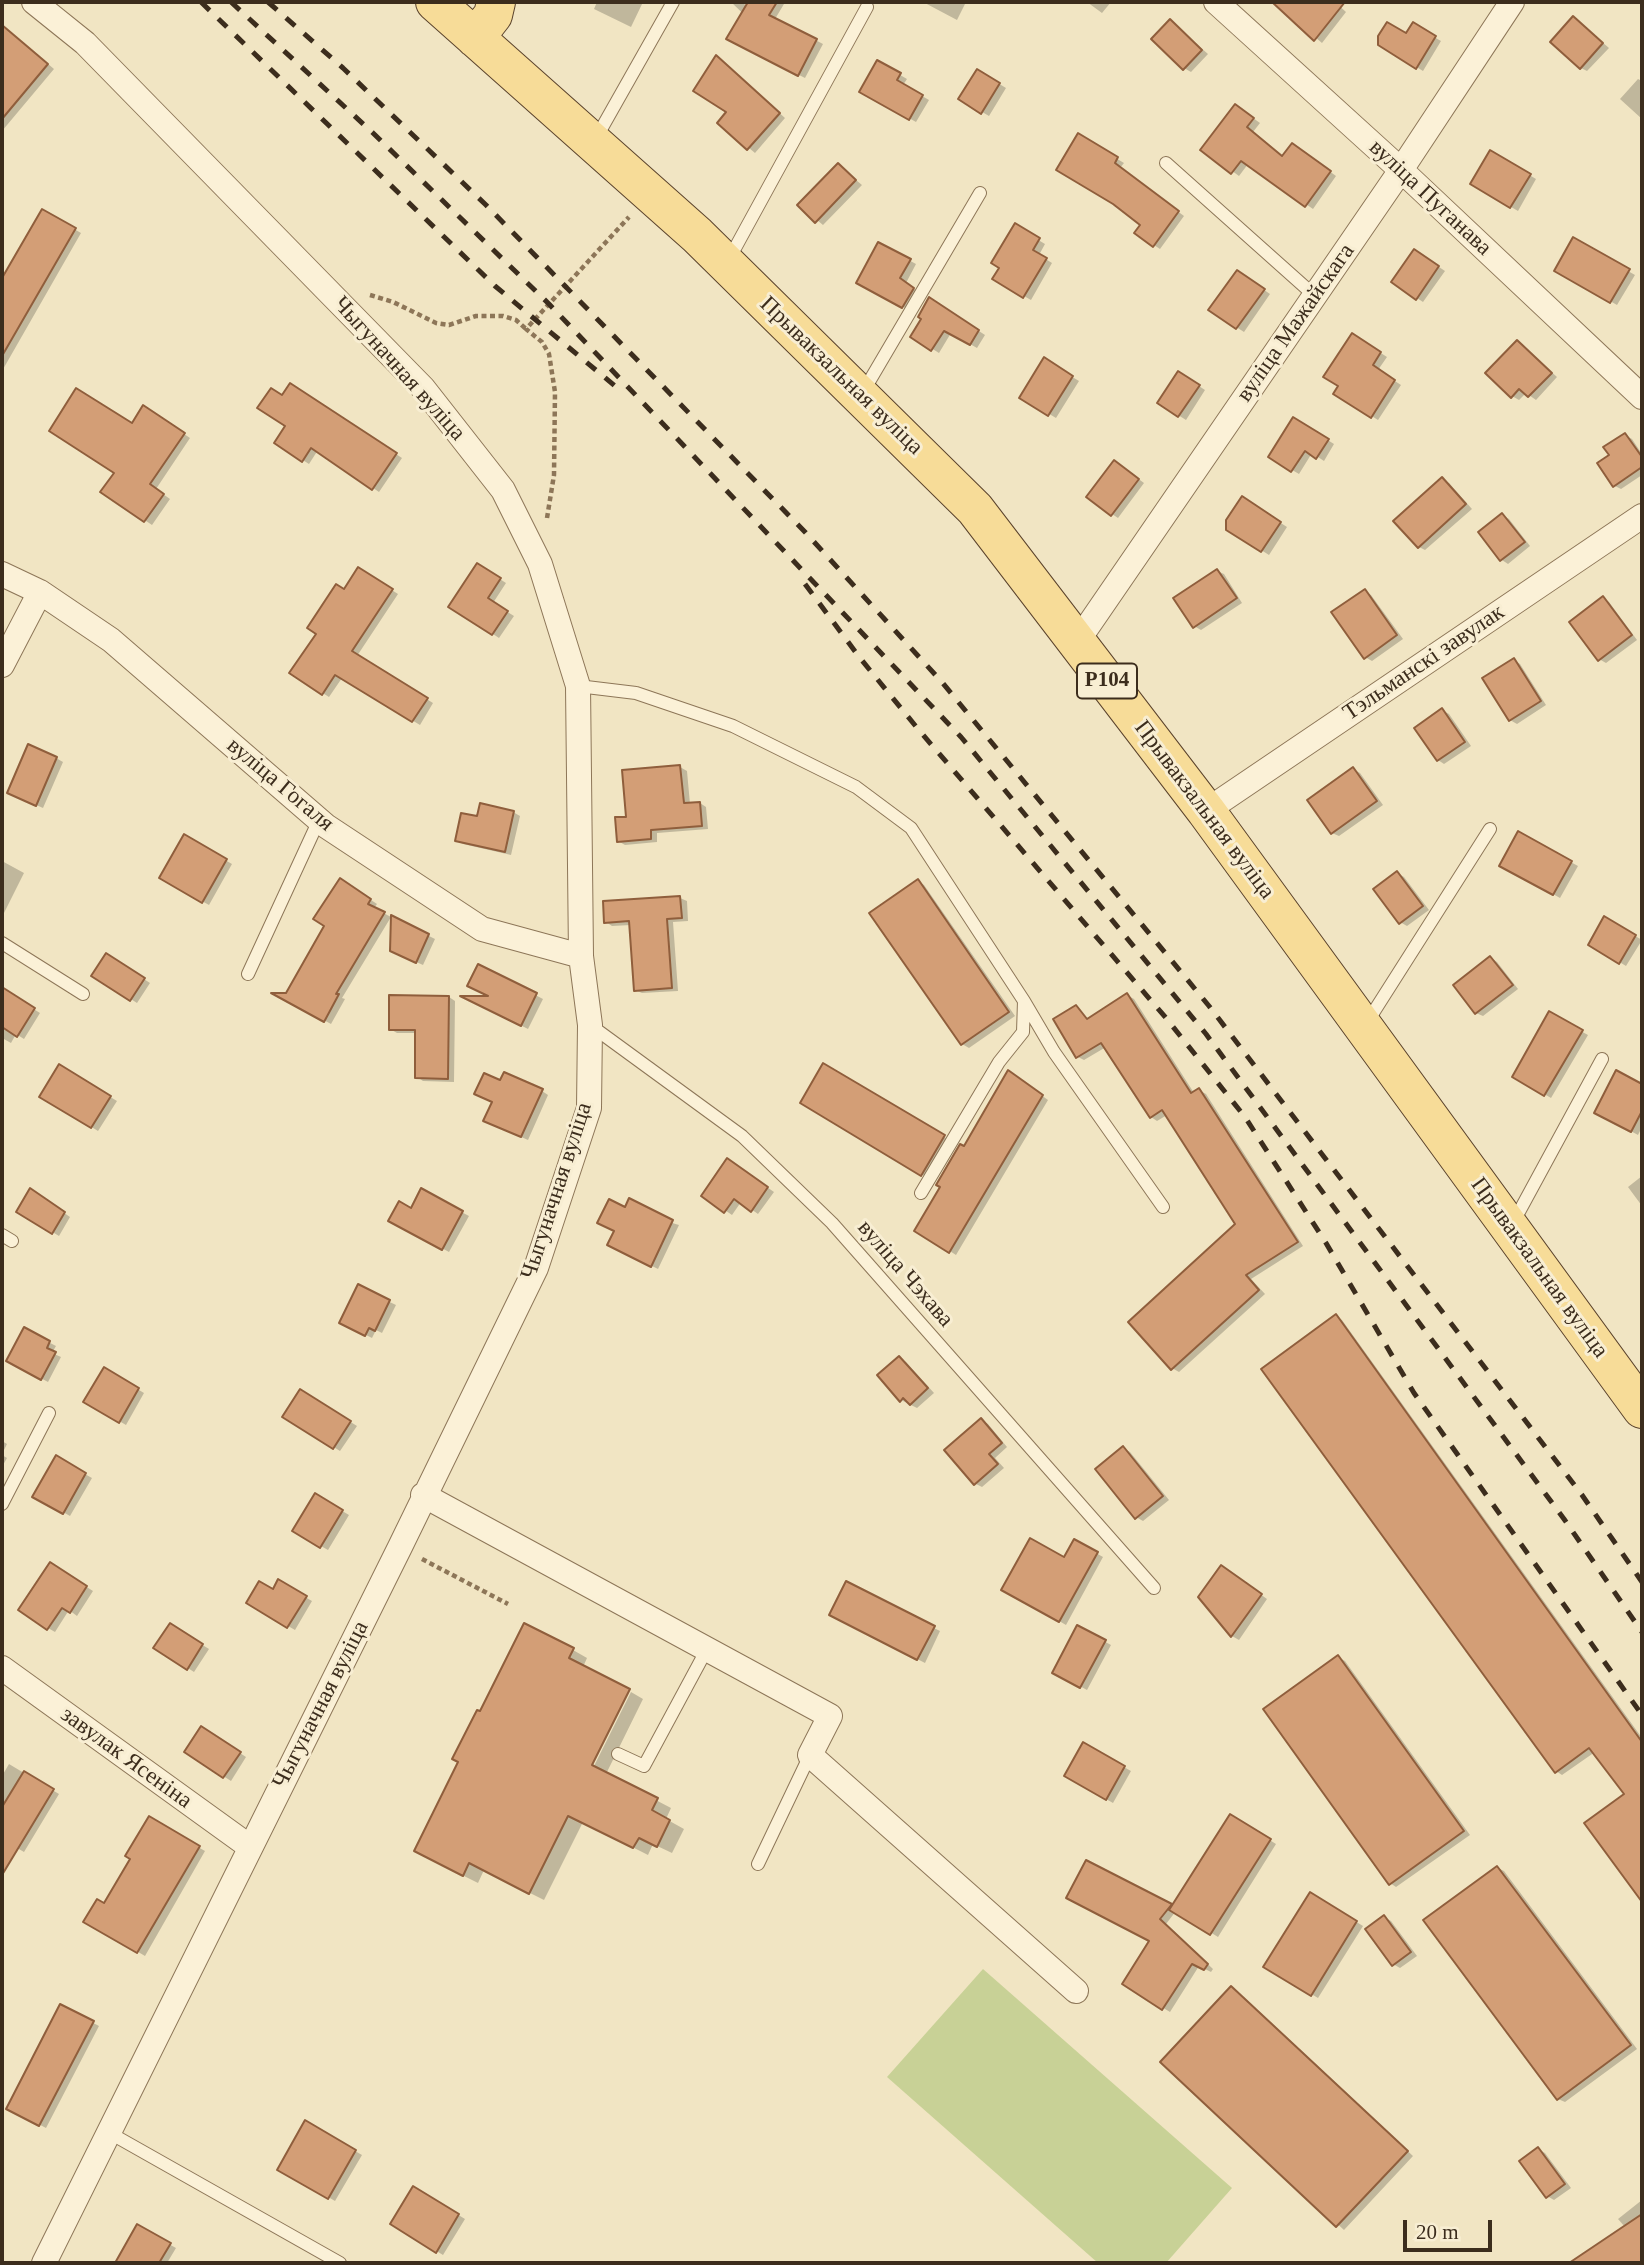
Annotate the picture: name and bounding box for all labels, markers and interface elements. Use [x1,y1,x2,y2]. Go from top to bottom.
street label: вуліца Пуганава [1363,134,1497,262]
street label: вуліца Мажайскага [1231,239,1361,407]
street label: Чыгуначная вуліца [327,291,471,447]
street label: Прывакзальная вуліца [754,291,928,461]
street label: Тэльманскі завулак [1338,599,1510,727]
road number: Р104 [1077,664,1137,698]
street label: Прывакзальная вуліца [1128,715,1280,905]
street label: вуліца Гогаля [221,732,339,838]
street label: Чыгуначная вуліца [515,1099,599,1283]
street label: Прывакзальная вуліца [1464,1172,1614,1364]
street label: вуліца Чэхава [851,1215,959,1333]
street label: Чыгуначная вуліца [267,1617,375,1793]
street label: завулак Ясеніна [55,1701,197,1815]
scale bar [1406,2206,1495,2250]
text: 20 m [1416,2220,1459,2244]

